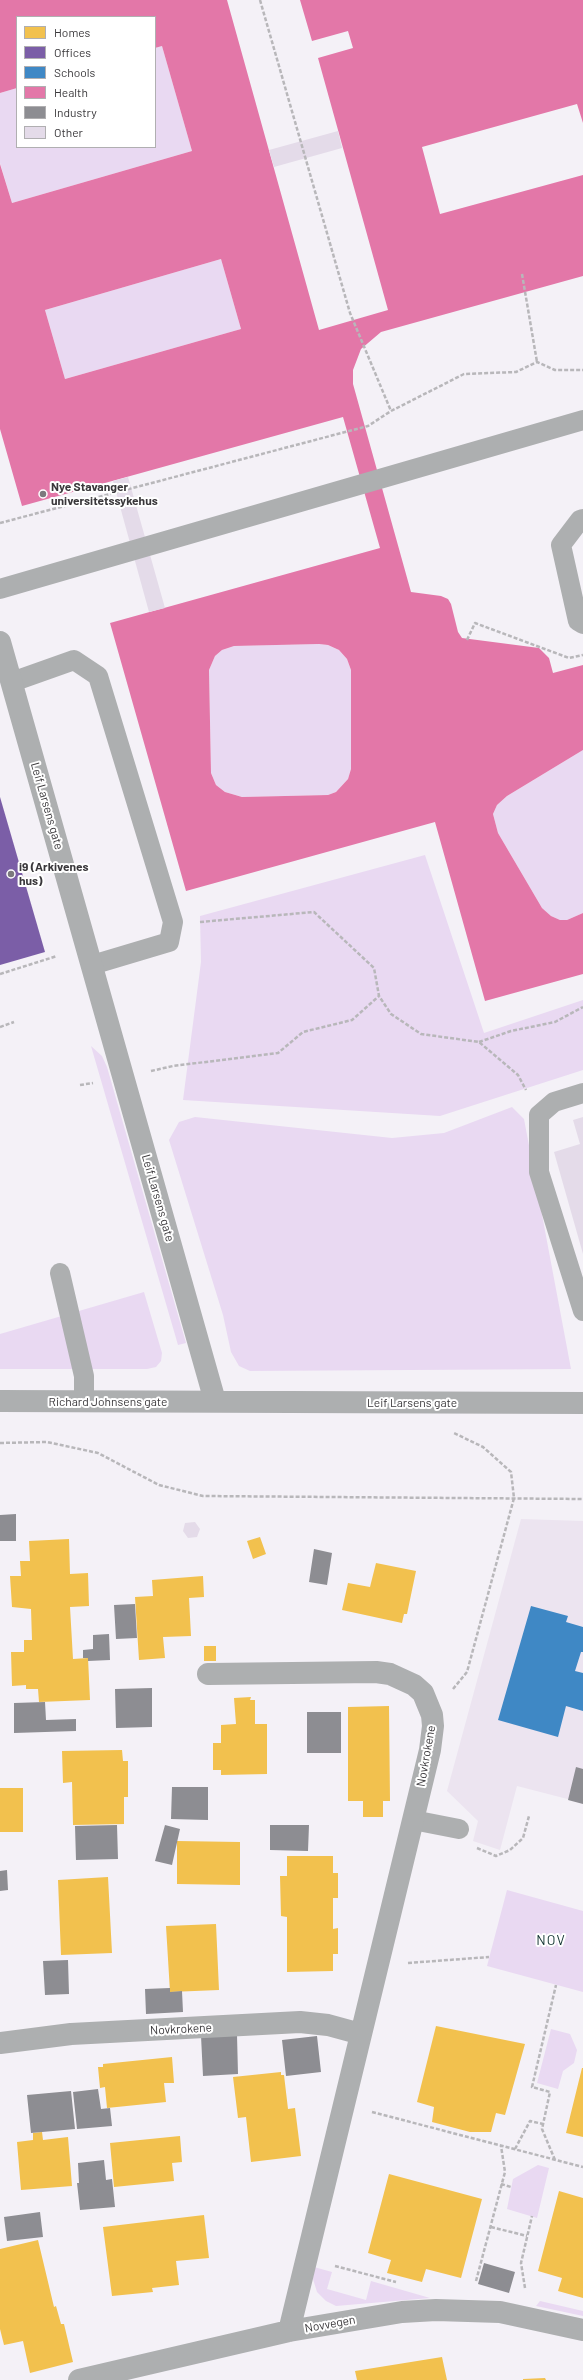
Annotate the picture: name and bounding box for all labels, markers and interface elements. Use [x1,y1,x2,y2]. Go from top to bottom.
legend [16,16,156,148]
text: Homes [54,25,90,39]
text: Offices [54,45,91,59]
text: Schools [54,65,95,79]
text: Health [54,85,88,99]
text: Industry [54,105,97,119]
text: Other [54,125,83,139]
place label: Nye Stavanger universitetssykehus [51,480,158,508]
marker: Nye Stavanger universitetssykehus [38,489,48,499]
street label: Leif Larsens gate [28,761,66,851]
place label: i9 (Arkivenes hus) [19,860,89,888]
marker: i9 (Arkivenes hus) [6,869,16,879]
street label: Leif Larsens gate [139,1153,177,1243]
street label: Richard Johnsens gate [49,1395,167,1409]
street label: Leif Larsens gate [367,1396,457,1410]
street label: Novkrokene [414,1724,438,1788]
district label: NOV [536,1932,566,1948]
street label: Novkrokene [150,2020,212,2038]
street label: Novvegen [303,2312,357,2336]

